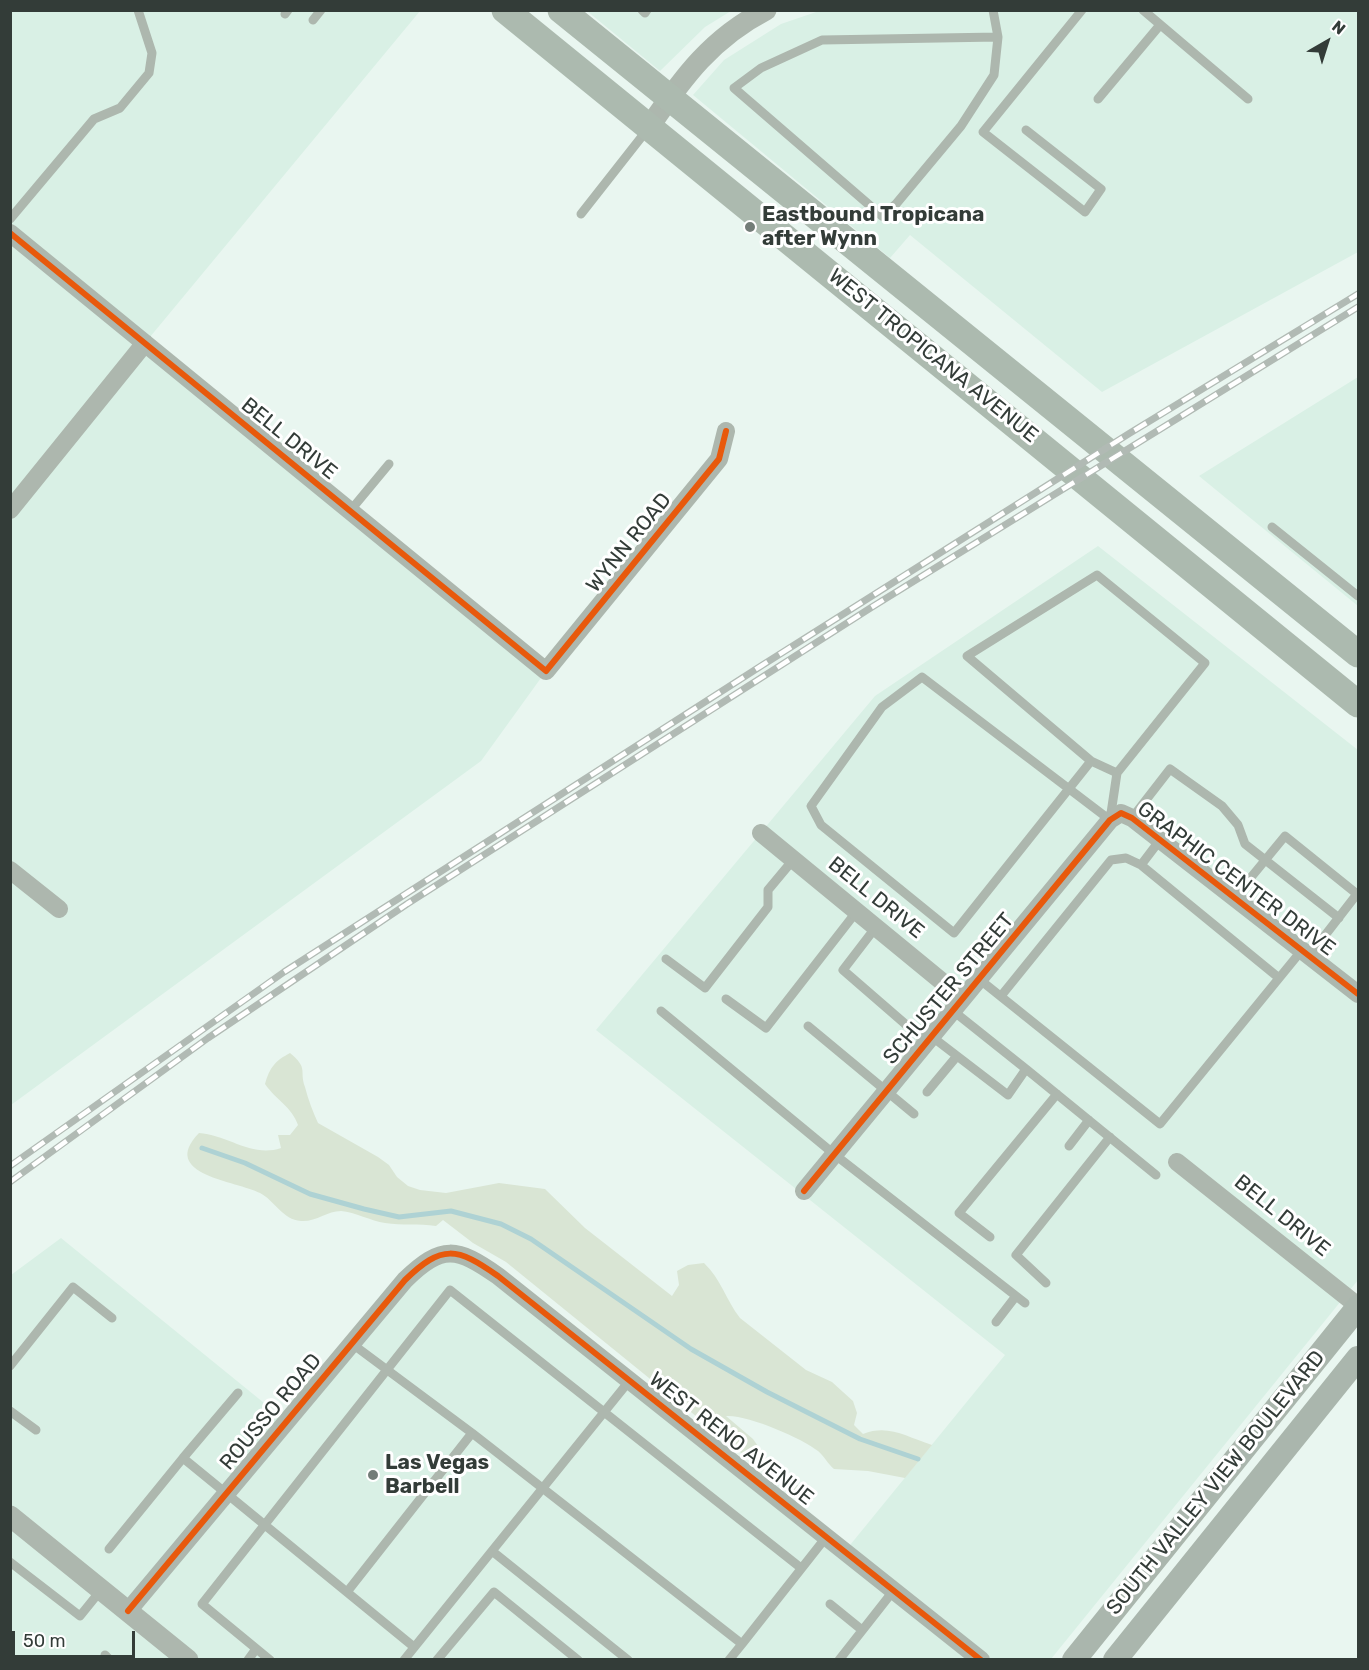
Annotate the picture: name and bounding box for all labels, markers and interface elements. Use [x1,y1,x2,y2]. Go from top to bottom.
north arrow [1297,12,1357,72]
text: N [1328,17,1349,39]
place label: Eastbound Tropicana after Wynn [762,202,984,252]
marker: Eastbound Tropicana after Wynn [743,220,757,234]
street label: WEST TROPICANA AVENUE [823,264,1043,448]
street label: BELL DRIVE [236,393,342,485]
street label: WYNN ROAD [581,488,677,598]
street label: GRAPHIC CENTER DRIVE [1132,796,1340,962]
street label: BELL DRIVE [823,852,929,944]
street label: SCHUSTER STREET [878,908,1020,1070]
street label: BELL DRIVE [1229,1170,1335,1262]
street label: SOUTH VALLEY VIEW BOULEVARD [1102,1346,1330,1620]
street label: ROUSSO ROAD [215,1349,327,1475]
street label: WEST RENO AVENUE [644,1367,818,1511]
place label: Las Vegas Barbell [385,1450,489,1500]
marker: Las Vegas Barbell [366,1468,380,1482]
scale bar [15,1619,138,1657]
text: 50 m [23,1630,66,1652]

